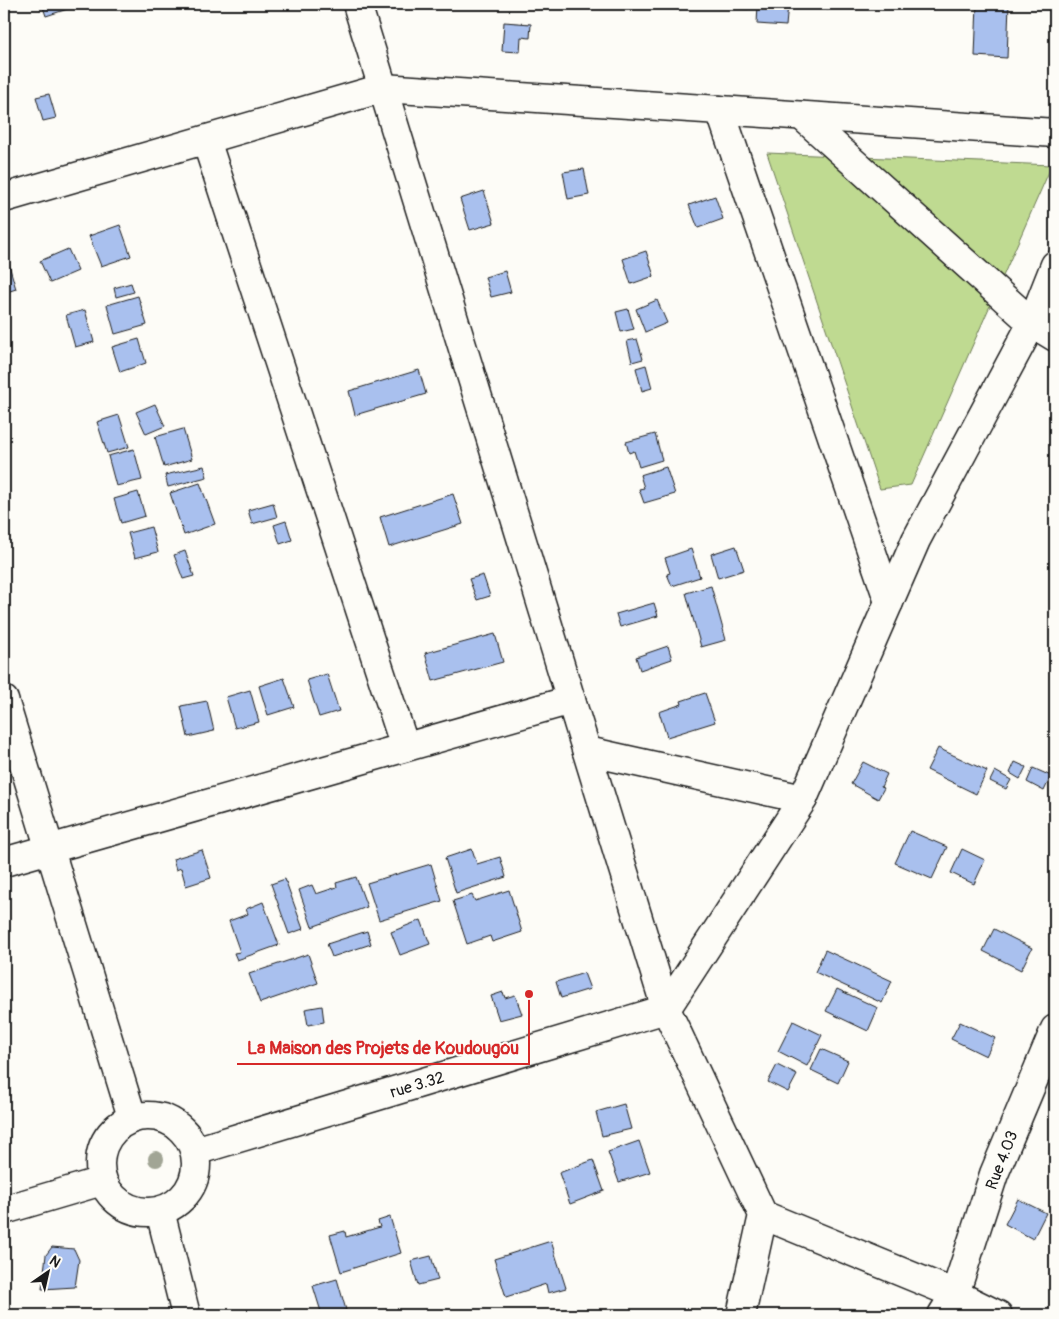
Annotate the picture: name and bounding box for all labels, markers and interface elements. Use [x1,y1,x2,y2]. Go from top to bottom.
callout: La Maison des Projets de Koudougou [237,1031,529,1064]
text: La Maison des Projets de Koudougou [247,1037,519,1060]
street label: rue 3.32 [388,1067,447,1103]
street label: Rue 4.03 [982,1128,1022,1193]
north arrow [22,1246,72,1296]
text: N [46,1252,64,1271]

